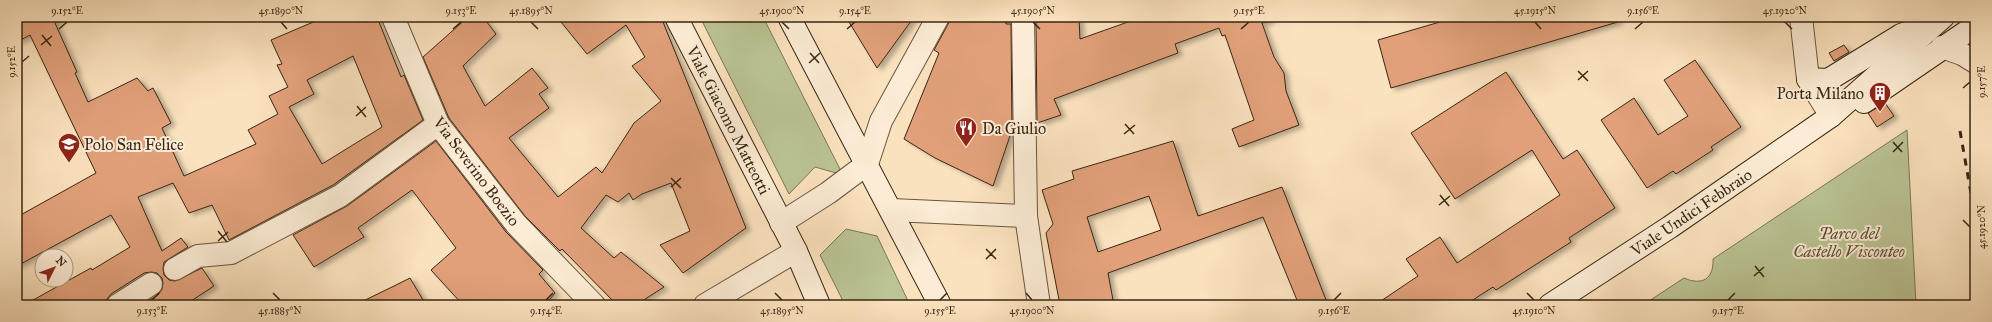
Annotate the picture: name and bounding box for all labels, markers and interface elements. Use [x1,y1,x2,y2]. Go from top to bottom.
text: 9.152°E [51,5,83,17]
text: 45.1890°N [259,5,304,17]
text: 9.153°E [446,5,476,17]
text: 45.1895°N [509,5,553,17]
text: 45.1900°N [759,5,805,17]
text: 9.154°E [839,5,871,17]
text: 45.1905°N [1011,5,1055,17]
text: 9.155°E [1233,5,1265,17]
text: 45.1915°N [1514,5,1556,17]
text: 9.156°E [1627,5,1659,17]
text: 45.1920°N [1763,5,1808,17]
street label: Viale Giacomo Matteotti [682,42,775,198]
text: 9.152°E [6,46,18,78]
text: 9.157°E [1976,66,1988,98]
building icon: Porta Milano [1867,80,1893,113]
place label: Porta Milano [1776,84,1864,103]
street label: Via Severino Boezio [429,112,524,230]
restaurant icon: Da Giulio [953,115,979,148]
place label: Da Giulio [982,119,1046,138]
school or university icon: Polo San Felice [56,131,82,164]
place label: Polo San Felice [84,135,184,154]
street label: Viale Undici Febbraio [1626,165,1755,261]
text: 45.1920°N [1976,204,1988,249]
park label: Parco del Castello Visconteo [1793,224,1905,261]
north arrow [34,248,74,288]
text: N [53,254,69,270]
text: 9.153°E [137,305,167,317]
text: 45.1885°N [258,305,302,317]
text: 9.154°E [530,305,562,317]
text: 45.1895°N [760,305,804,317]
text: 9.155°E [924,305,956,317]
text: 45.1900°N [1009,305,1055,317]
text: 9.156°E [1318,305,1350,317]
text: 45.1910°N [1512,305,1556,317]
text: 9.157°E [1712,305,1744,317]

